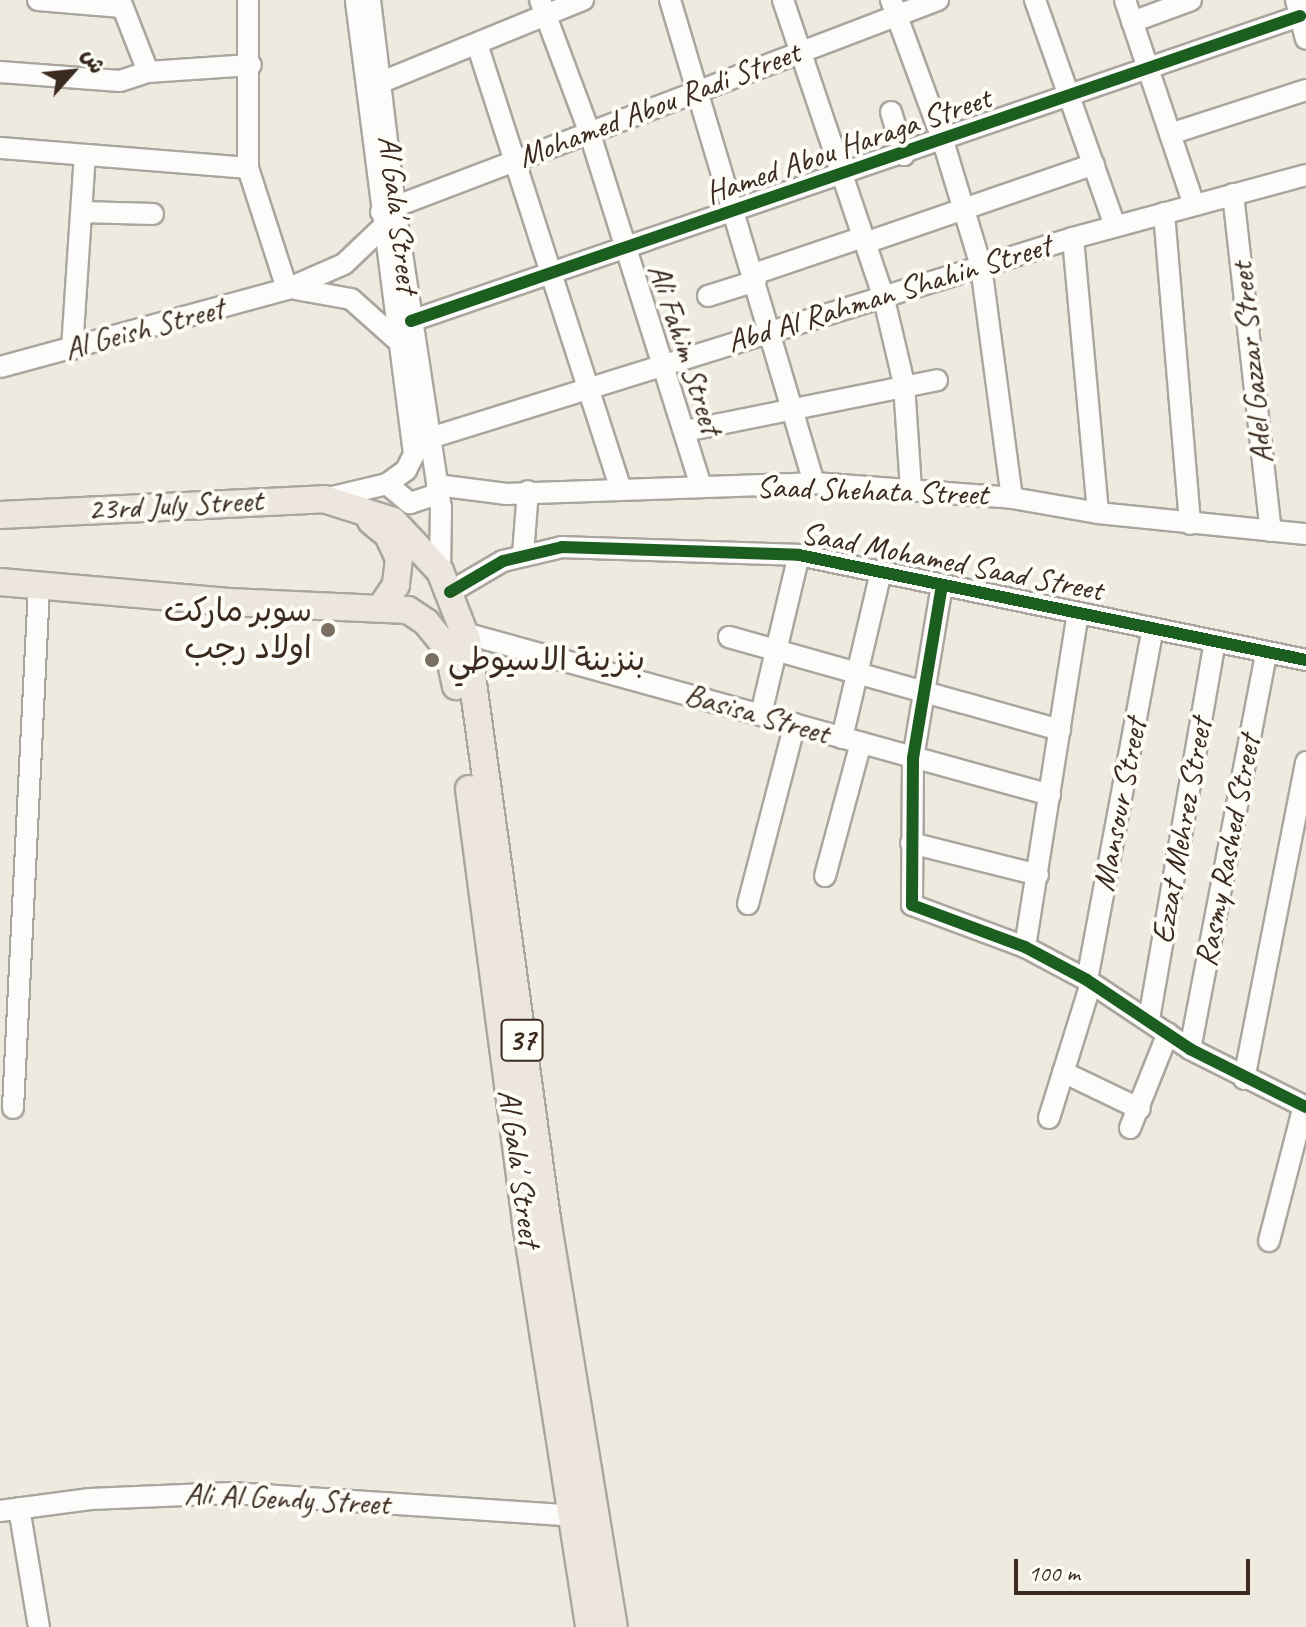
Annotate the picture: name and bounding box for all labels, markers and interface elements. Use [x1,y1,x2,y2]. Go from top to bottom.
north arrow [32,32,112,112]
street label: Mohamed Abou Radi Street [512,33,806,177]
text: ش [75,44,111,78]
street label: Hamed Abou Haraga Street [700,79,996,213]
street label: Al Gala' Street [369,133,427,295]
street label: Abd Al Rahman Shahin Street [722,226,1056,362]
street label: Ali Fahim Street [639,257,731,441]
street label: Adel Gazzar Street [1222,260,1282,466]
street label: Al Geish Street [60,289,228,369]
street label: Saad Shehata Street [755,468,989,514]
street label: 23rd July Street [86,481,264,529]
street label: Saad Mohamed Saad Street [798,514,1106,610]
place label: سوبر ماركت اولاد رجب [164,593,312,668]
marker: سوبر ماركت اولاد رجب [319,621,337,639]
place label: بنزينة الاسيوطي [448,641,645,679]
marker: بنزينة الاسيوطي [423,651,441,669]
street label: Basisa Street [680,675,834,753]
street label: Mansour Street [1085,716,1155,894]
street label: Ezzat Mehrez Street [1143,716,1221,946]
street label: Rasmy Rashed Street [1187,731,1269,971]
road number: 37 [500,1014,544,1066]
street label: Al Gala' Street [489,1087,549,1249]
street label: Ali Al Gendy Street [183,1474,391,1524]
scale bar [1018,1543,1254,1593]
text: 100 m [1028,1558,1080,1588]

